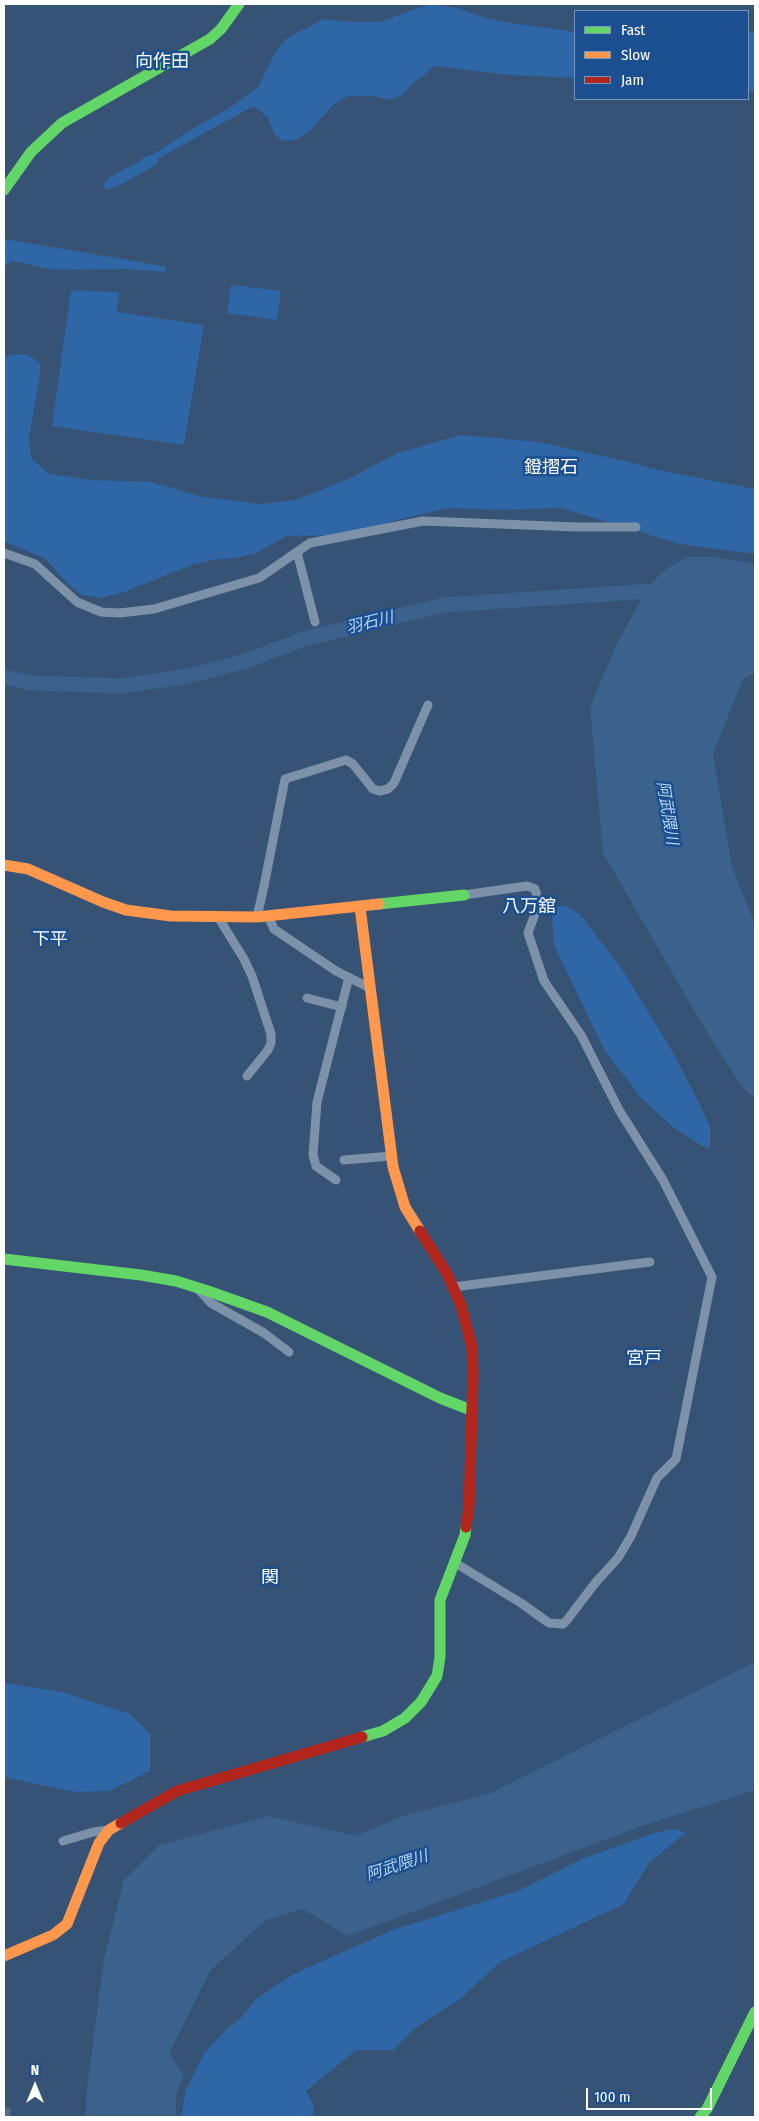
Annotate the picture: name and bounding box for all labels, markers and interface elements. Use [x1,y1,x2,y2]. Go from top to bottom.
legend [574,10,749,100]
text: Fast [621,21,645,39]
text: Slow [621,46,650,64]
district label: 向作田 [135,51,189,73]
text: Jam [621,71,644,89]
district label: 鐙摺石 [524,457,578,479]
water label: 羽石川 [344,608,396,638]
water label: 阿武隈川 [653,780,681,846]
district label: 八万舘 [502,896,556,918]
district label: 下平 [32,929,68,951]
district label: 宮戸 [626,1348,662,1370]
district label: 関 [261,1567,279,1589]
water label: 阿武隈川 [364,1847,430,1885]
north arrow [10,2061,60,2111]
text: N [31,2062,39,2079]
scale bar [589,2078,715,2110]
text: 100 m [594,2088,631,2106]

